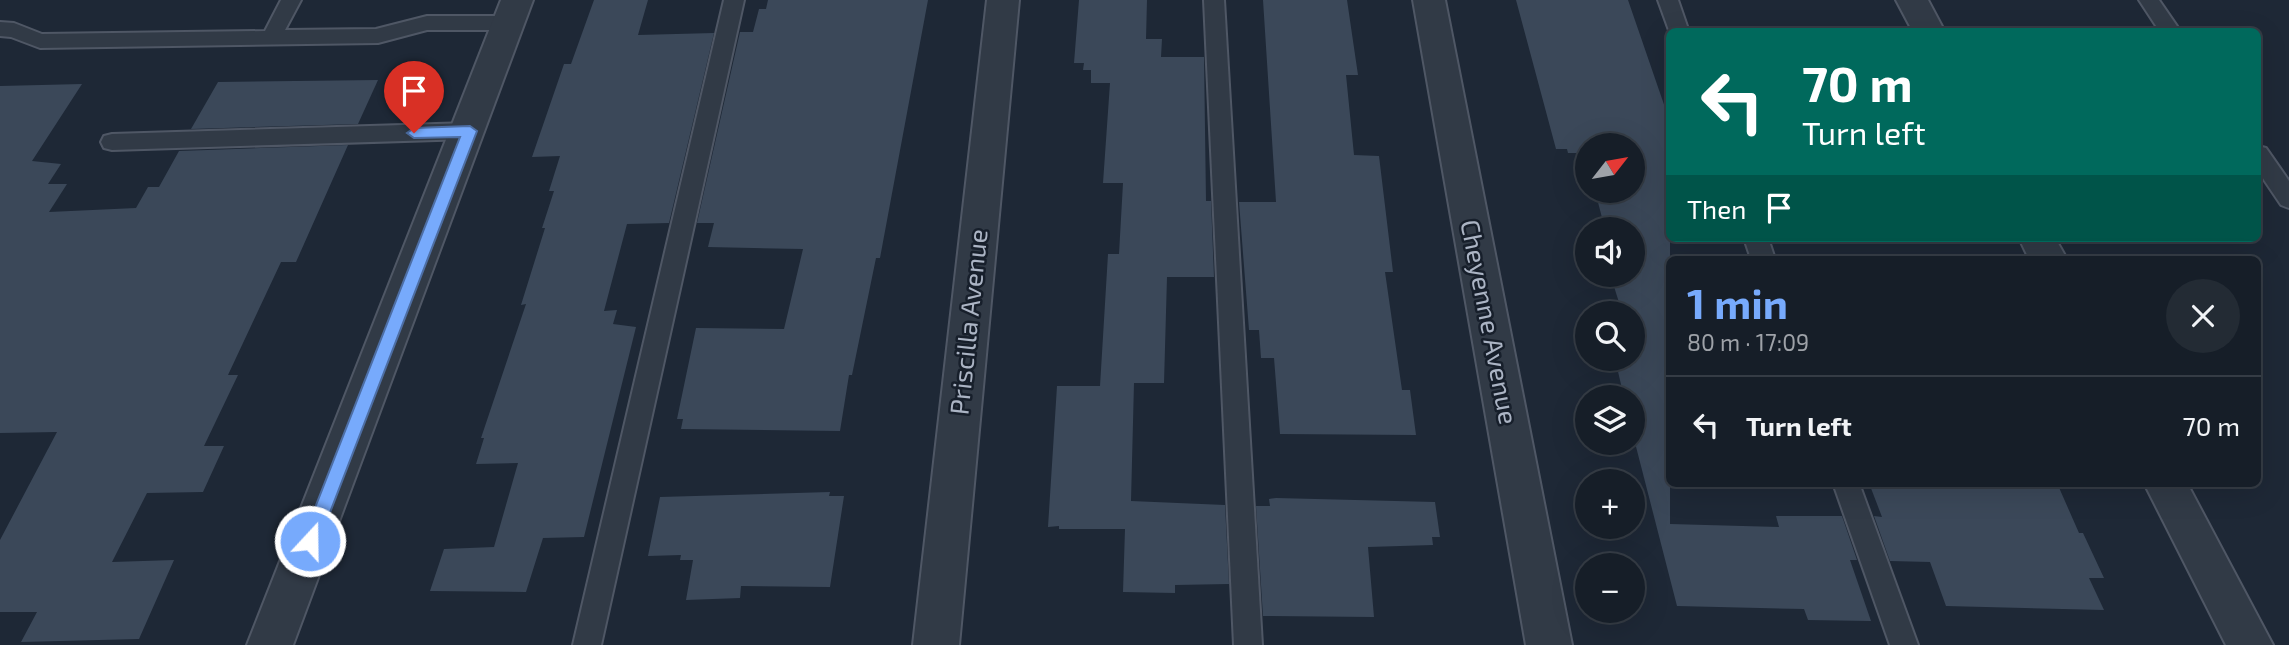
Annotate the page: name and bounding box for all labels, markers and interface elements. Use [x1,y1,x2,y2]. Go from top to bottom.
text: 70 m [1802,53,1913,112]
icon: left [1687,56,1778,147]
pin [384,61,444,133]
icon: arrive [395,72,433,110]
text: Turn left [1802,113,1926,151]
north arrow [1575,133,1645,203]
map controls [1575,133,1645,623]
icon: arrive [1760,189,1798,227]
text: Then [1687,193,1746,224]
street label: Cheyenne Avenue [1455,217,1526,427]
button: sound [1575,217,1645,287]
street label: Priscilla Avenue [942,227,993,416]
text: 1 min [1687,277,1788,327]
button: close [2166,279,2240,353]
button: search [1575,301,1645,371]
text: 80 m · 17:09 [1687,328,1809,356]
button: layers [1575,385,1645,455]
icon: left [1687,406,1725,444]
text: Turn left [1746,410,1852,441]
text: 70 m [2182,410,2240,441]
button: + [1575,469,1645,539]
position arrow [273,504,347,578]
button: − [1575,553,1645,623]

